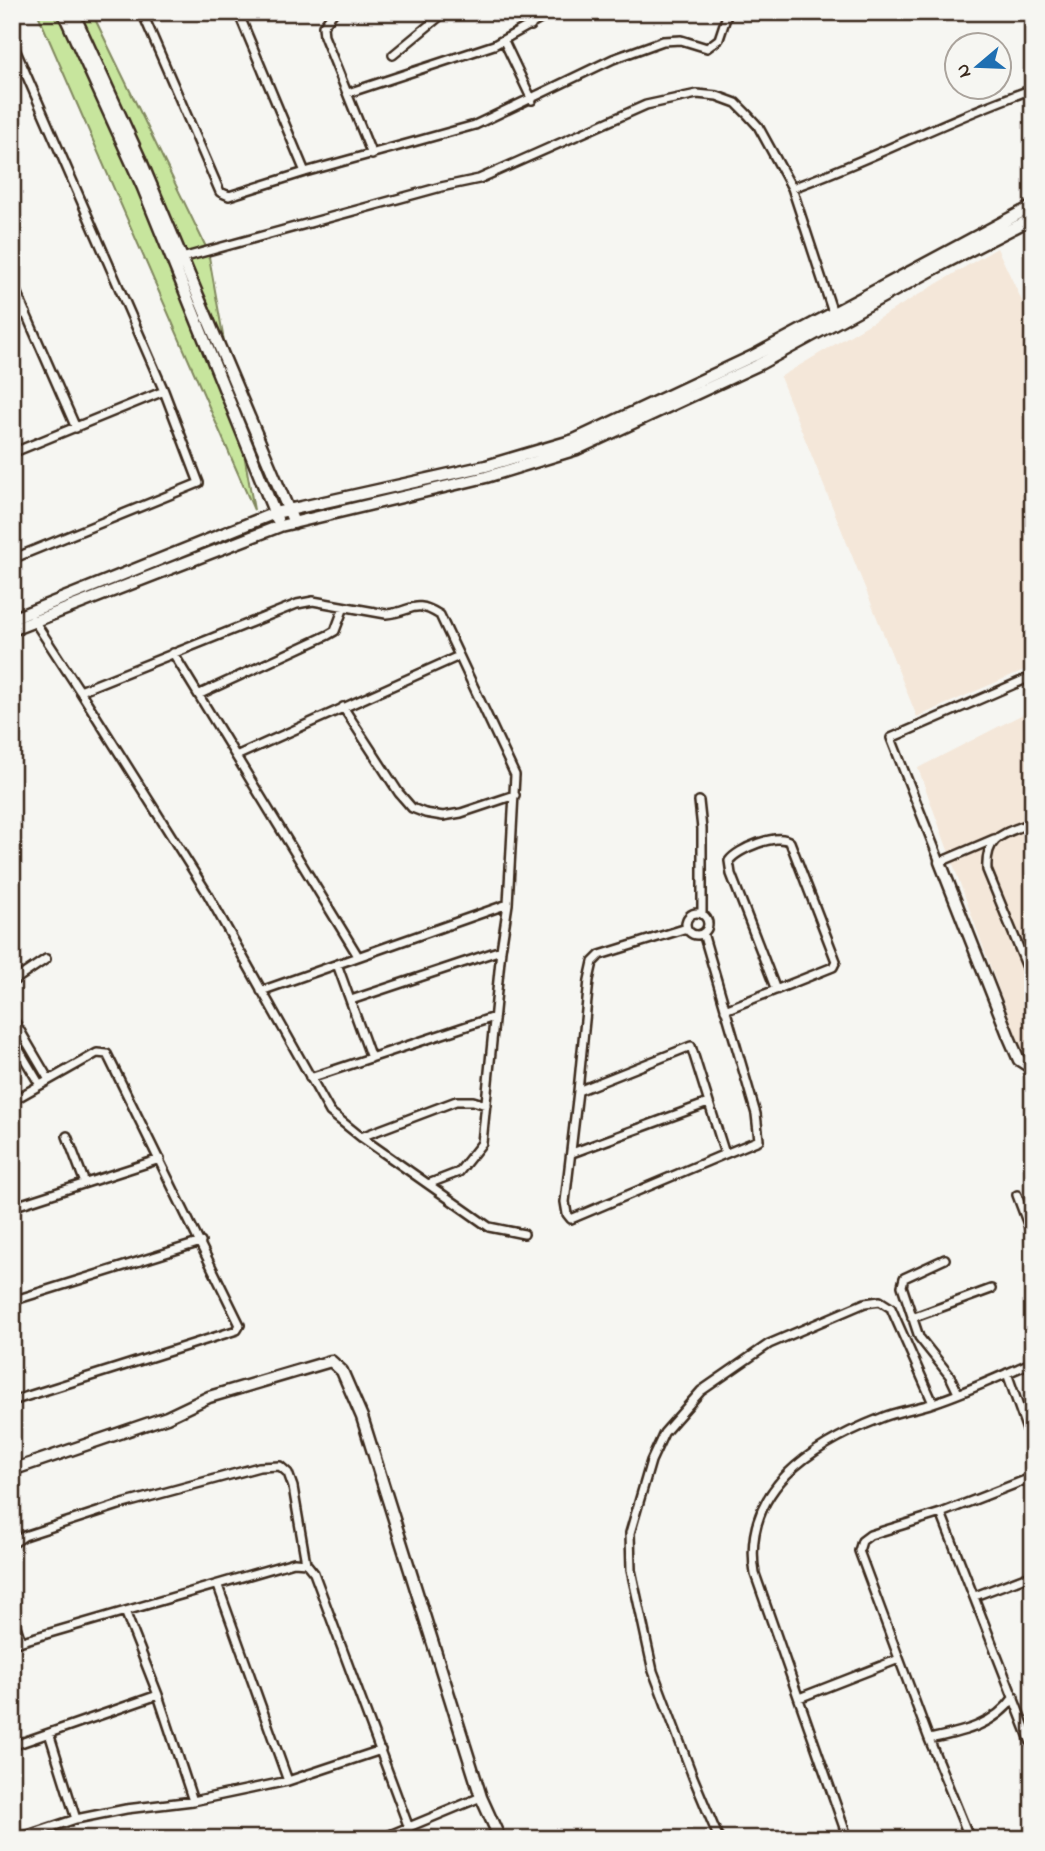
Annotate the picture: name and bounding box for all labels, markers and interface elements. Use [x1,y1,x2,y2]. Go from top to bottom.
north arrow [944,32,1014,102]
text: N [949,60,979,81]

